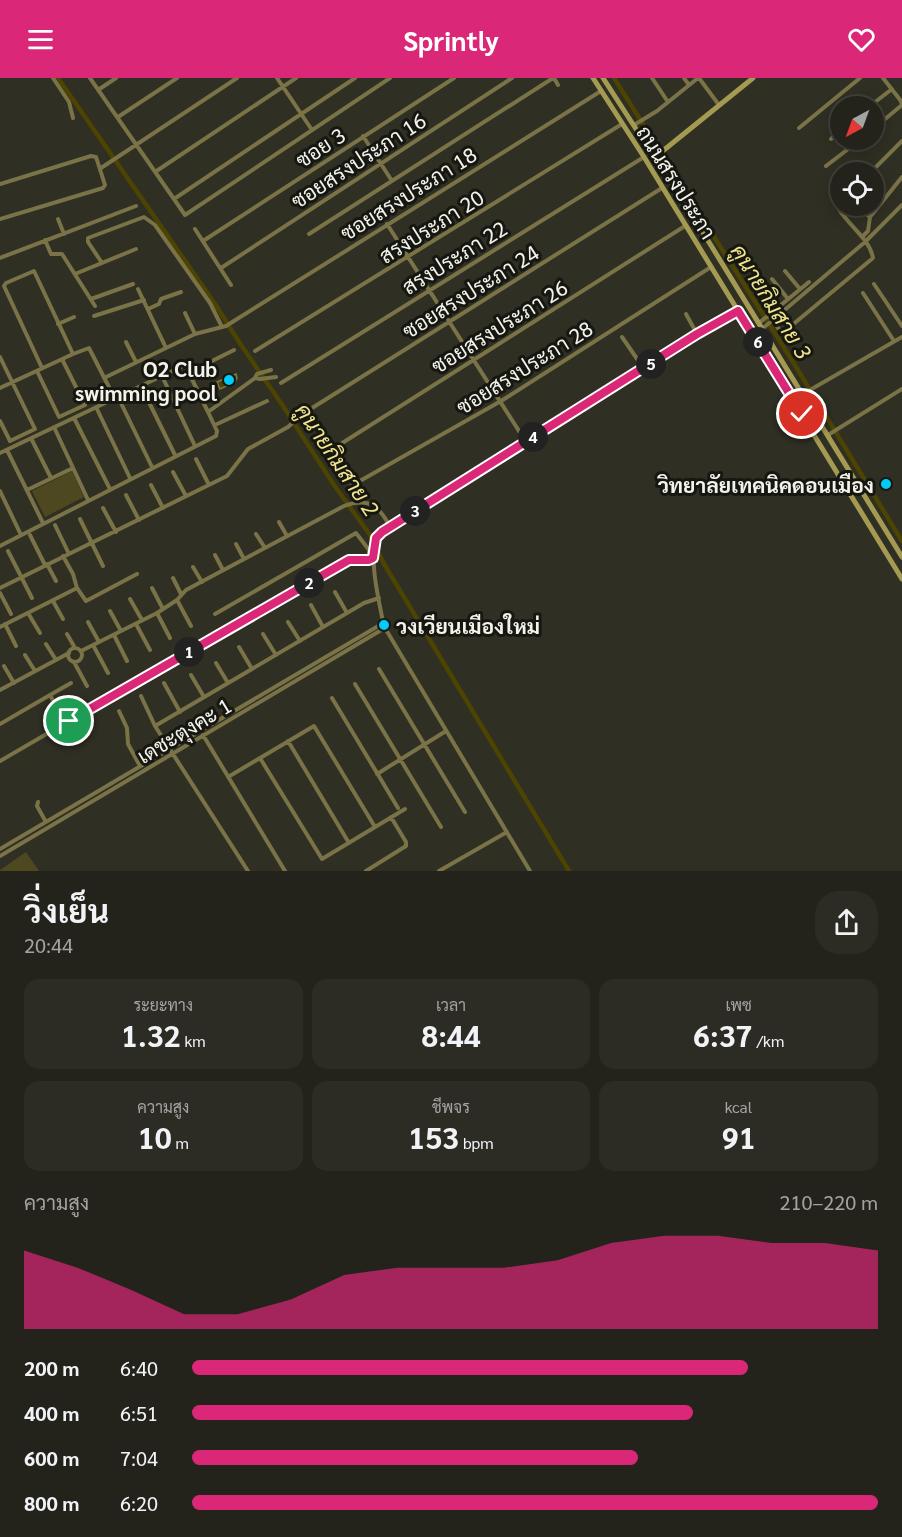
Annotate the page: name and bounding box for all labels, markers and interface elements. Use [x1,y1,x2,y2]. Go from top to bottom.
text: Sprintly [403,22,499,57]
icon: menu [24,23,57,56]
icon: heart [845,23,878,56]
north arrow [830,96,884,150]
map controls [830,96,884,216]
street label: ซอยสรงประภา 16 [285,106,431,214]
street label: ถนนสรงประภา [631,120,723,244]
street label: ซอย 3 [290,121,350,173]
street label: ซอยสรงประภา 18 [335,140,481,246]
button: locate [830,162,884,216]
street label: สรงประภา 20 [374,183,488,269]
street label: สรงประภา 22 [397,214,511,300]
street label: ซอยสรงประภา 24 [397,238,543,344]
water label: คูนายกิมสาย 3 [723,238,818,365]
street label: ซอยสรงประภา 26 [426,273,572,379]
street label: ซอยสรงประภา 28 [451,314,597,420]
pin: 6 [743,327,773,357]
text: 6 [753,331,763,352]
pin: 5 [636,349,666,379]
text: 5 [646,353,656,374]
place label: O2 Club swimming pool [75,355,218,406]
marker: O2 Club swimming pool [222,373,236,387]
pin [776,388,827,439]
water label: คูนายกิมสาย 2 [288,397,386,522]
icon: check [785,397,818,430]
pin: 4 [518,422,548,452]
text: 4 [528,426,538,447]
place label: วิทยาลัยเทคนิคดอนเมือง [657,471,874,498]
marker: วิทยาลัยเทคนิคดอนเมือง [879,477,893,491]
pin: 3 [400,496,430,526]
text: 3 [410,500,420,521]
pin: 2 [294,568,324,598]
text: 2 [304,572,314,593]
place label: วงเวียนเมืองใหม่ [396,612,540,639]
marker: วงเวียนเมืองใหม่ [377,618,391,632]
pin: 1 [174,637,204,667]
text: 1 [184,641,194,662]
street label: เดชะตุงคะ 1 [132,691,237,771]
pin [43,695,94,746]
icon: arrive [52,704,85,737]
text: วิ่งเย็น [24,888,109,931]
button: share [815,891,878,954]
text: 20:44 [24,932,73,958]
text: ระยะทาง [134,994,193,1015]
text: เวลา [436,994,466,1015]
text: เพซ [725,994,752,1015]
text: 1.32 [121,1015,181,1054]
text: 8:44 [421,1015,481,1054]
text: 6:37 [693,1015,753,1054]
text: km [181,1030,206,1051]
text: /km [753,1030,784,1051]
text: ความสูง [137,1096,189,1117]
text: ชีพจร [432,1096,470,1117]
text: kcal [725,1096,752,1117]
text: 10 [138,1117,172,1156]
text: 153 [408,1117,459,1156]
text: 91 [722,1117,756,1156]
text: m [172,1132,189,1153]
text: bpm [459,1132,494,1153]
text: ความสูง [24,1189,89,1215]
text: 210–220 m [780,1189,878,1215]
text: 200 m [24,1355,79,1381]
text: 6:40 [120,1355,158,1381]
text: 400 m [24,1400,79,1426]
text: 6:51 [120,1400,158,1426]
text: 600 m [24,1445,79,1471]
text: 7:04 [120,1445,158,1471]
text: 800 m [24,1490,79,1516]
text: 6:20 [120,1490,158,1516]

